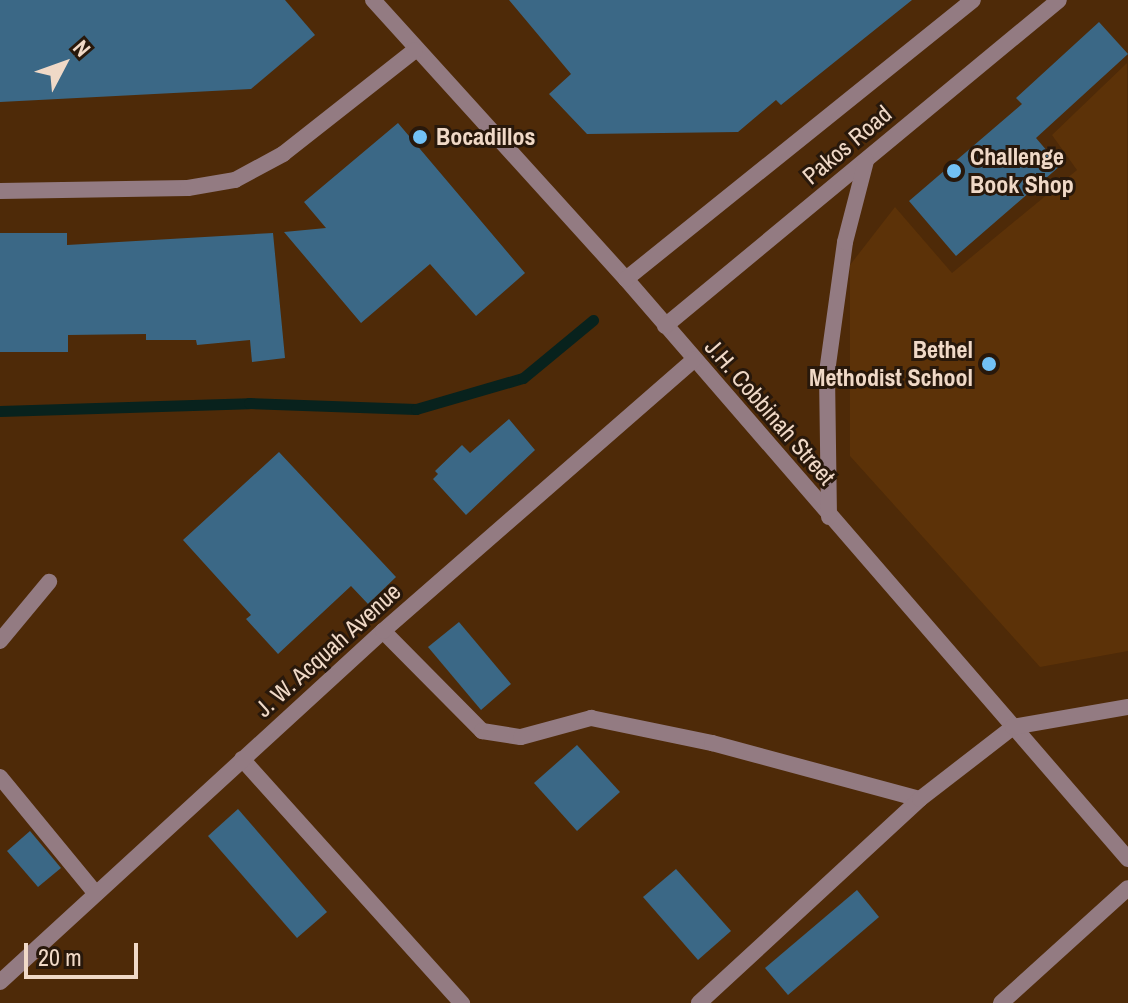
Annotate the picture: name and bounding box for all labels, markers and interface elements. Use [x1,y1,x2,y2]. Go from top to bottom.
north arrow [24,24,104,104]
text: N [67,33,98,63]
street label: Pakos Road [797,100,897,190]
place label: Bocadillos [436,123,536,151]
marker: Bocadillos [411,128,429,146]
place label: Challenge Book Shop [970,143,1074,199]
marker: Challenge Book Shop [945,162,963,180]
street label: J.H. Cobbinah Street [699,333,841,491]
place label: Bethel Methodist School [809,336,973,392]
marker: Bethel Methodist School [980,355,998,373]
street label: J. W. Acquah Avenue [249,576,407,724]
scale bar [28,927,142,977]
text: 20 m [38,941,82,973]

